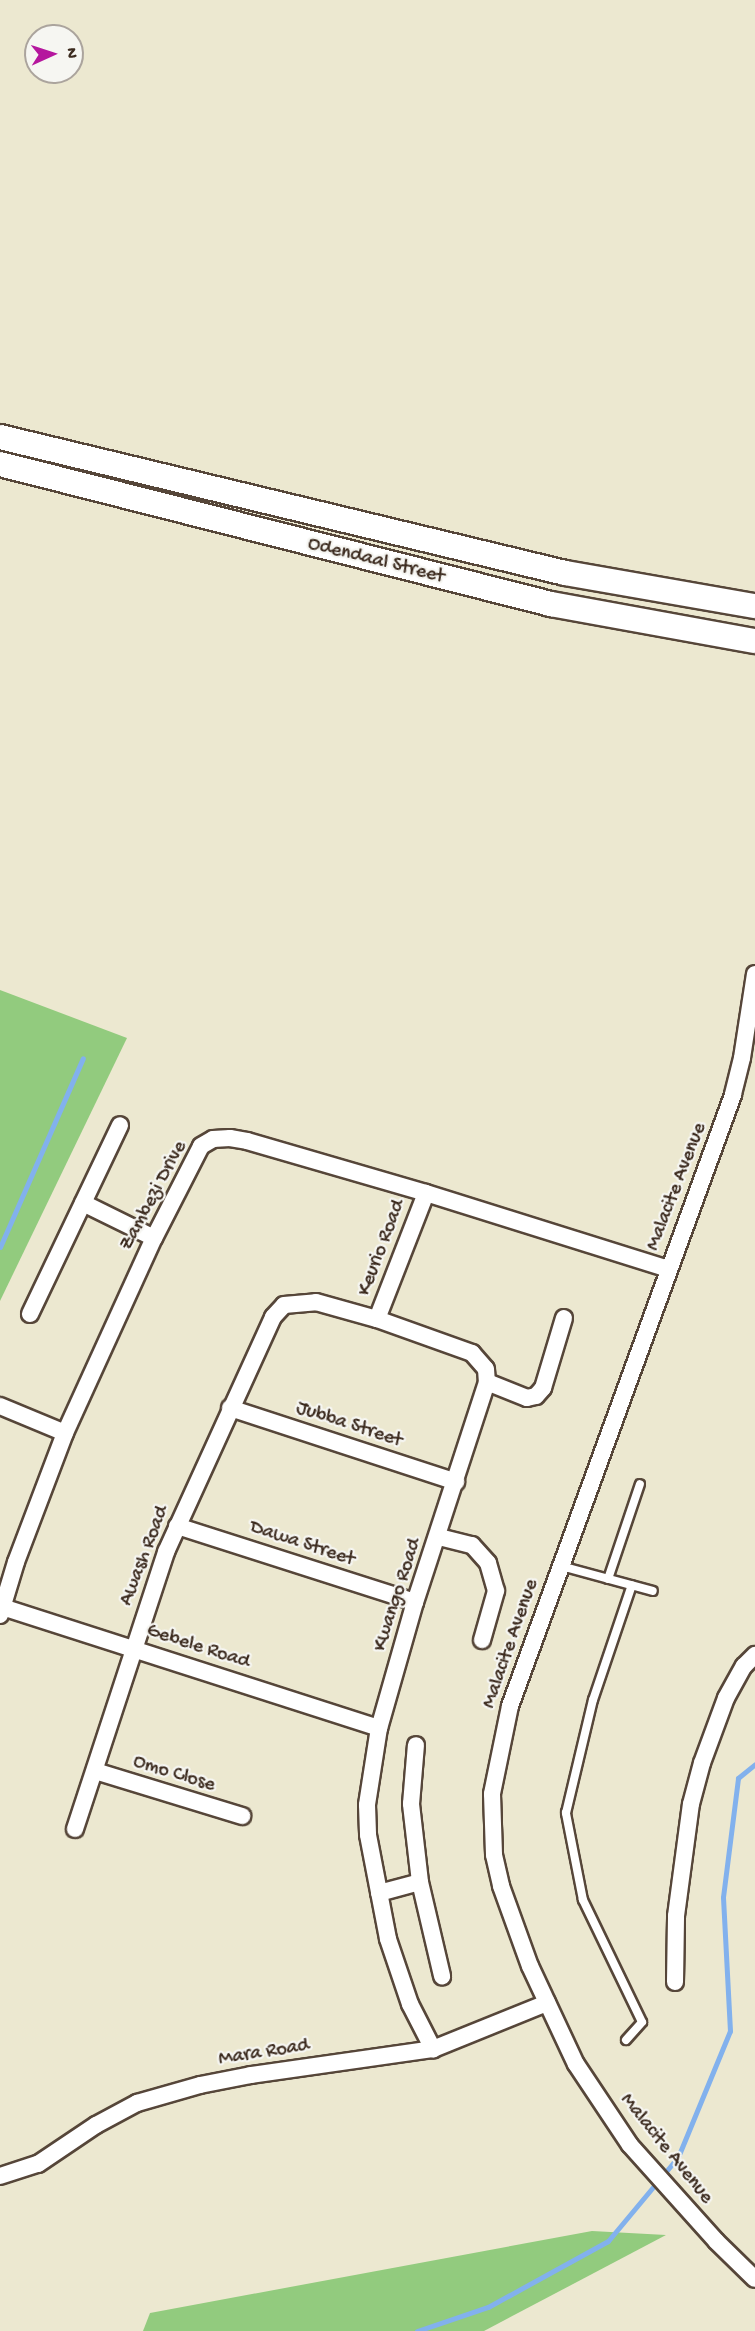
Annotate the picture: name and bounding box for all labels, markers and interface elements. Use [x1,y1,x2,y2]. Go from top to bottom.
north arrow [24,24,84,84]
text: N [61,47,80,59]
street label: Odendaal Street [305,532,447,590]
street label: Malacite Avenue [642,1120,712,1254]
street label: Zambezi Drive [115,1137,193,1255]
street label: Keurio Road [353,1197,411,1299]
street label: Jubba Street [293,1397,405,1453]
street label: Awash Road [115,1503,175,1609]
street label: Dawa Street [247,1516,357,1572]
street label: Kwango Road [368,1536,428,1654]
street label: Malacite Avenue [478,1576,544,1712]
street label: Gebele Road [143,1619,253,1675]
street label: Omo Close [130,1750,218,1798]
street label: Mara Road [217,2034,311,2072]
street label: Malacite Avenue [614,2089,718,2209]

